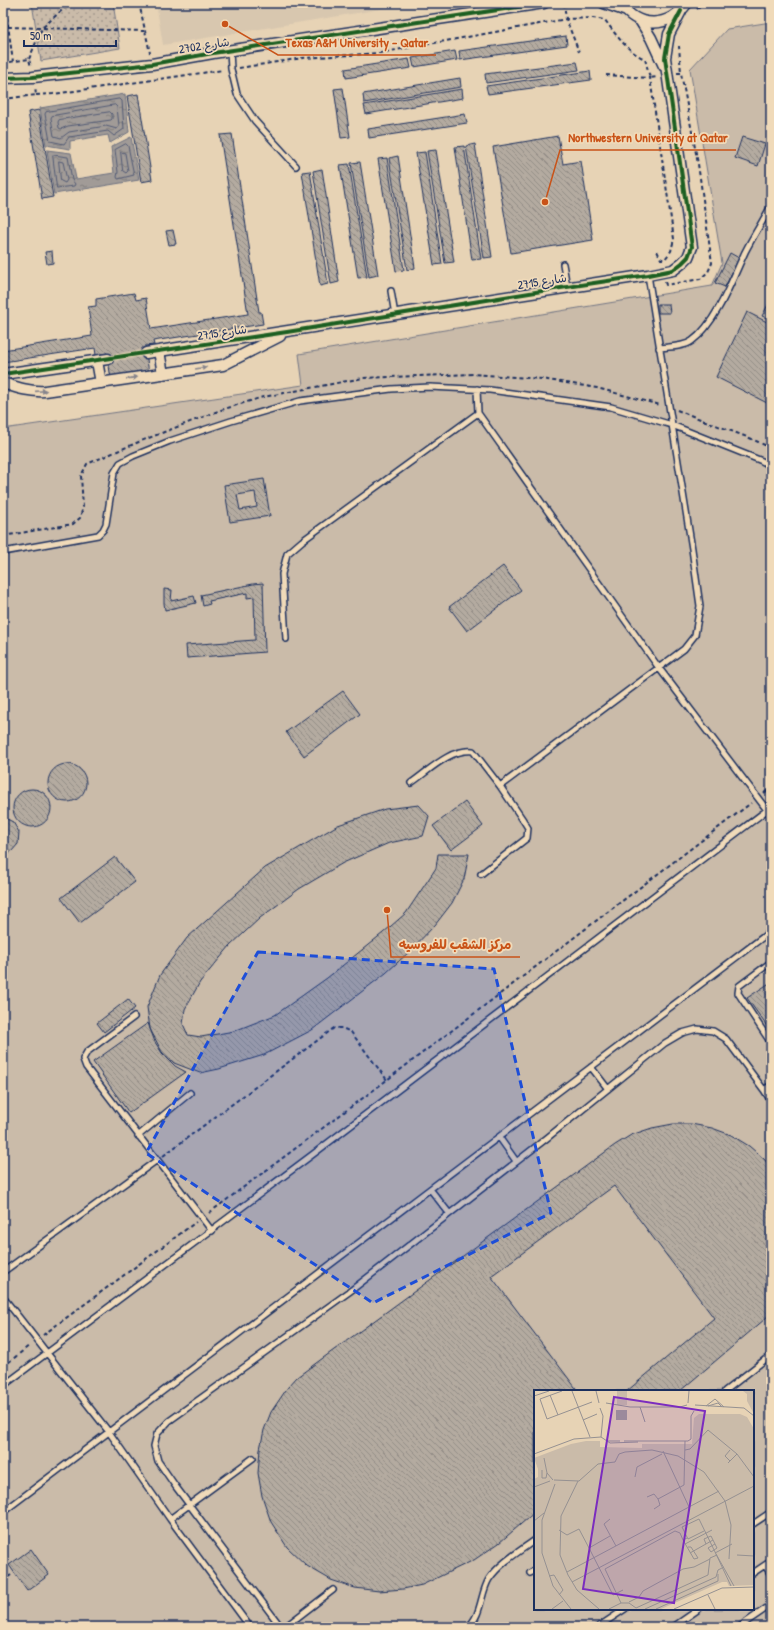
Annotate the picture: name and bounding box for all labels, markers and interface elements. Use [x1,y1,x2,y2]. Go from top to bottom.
scale bar [24,22,116,48]
text: 50 m [30,27,51,44]
callout: Texas A&M University - Qatar [278,30,436,55]
street label: شارع 2702 [177,33,231,58]
text: Texas A&M University - Qatar [285,33,429,52]
callout: Northwestern University at Qatar [560,125,736,150]
text: Northwestern University at Qatar [568,128,729,147]
street label: شارع 2715 [516,269,568,294]
street label: شارع 2715 [196,320,248,345]
one-way arrow [195,365,207,371]
one-way arrow [126,375,138,381]
one-way arrow [35,388,47,395]
callout: مركز الشقب للفروسيه [391,932,520,957]
text: مركز الشقب للفروسيه [399,935,511,953]
inset map [534,1390,754,1610]

